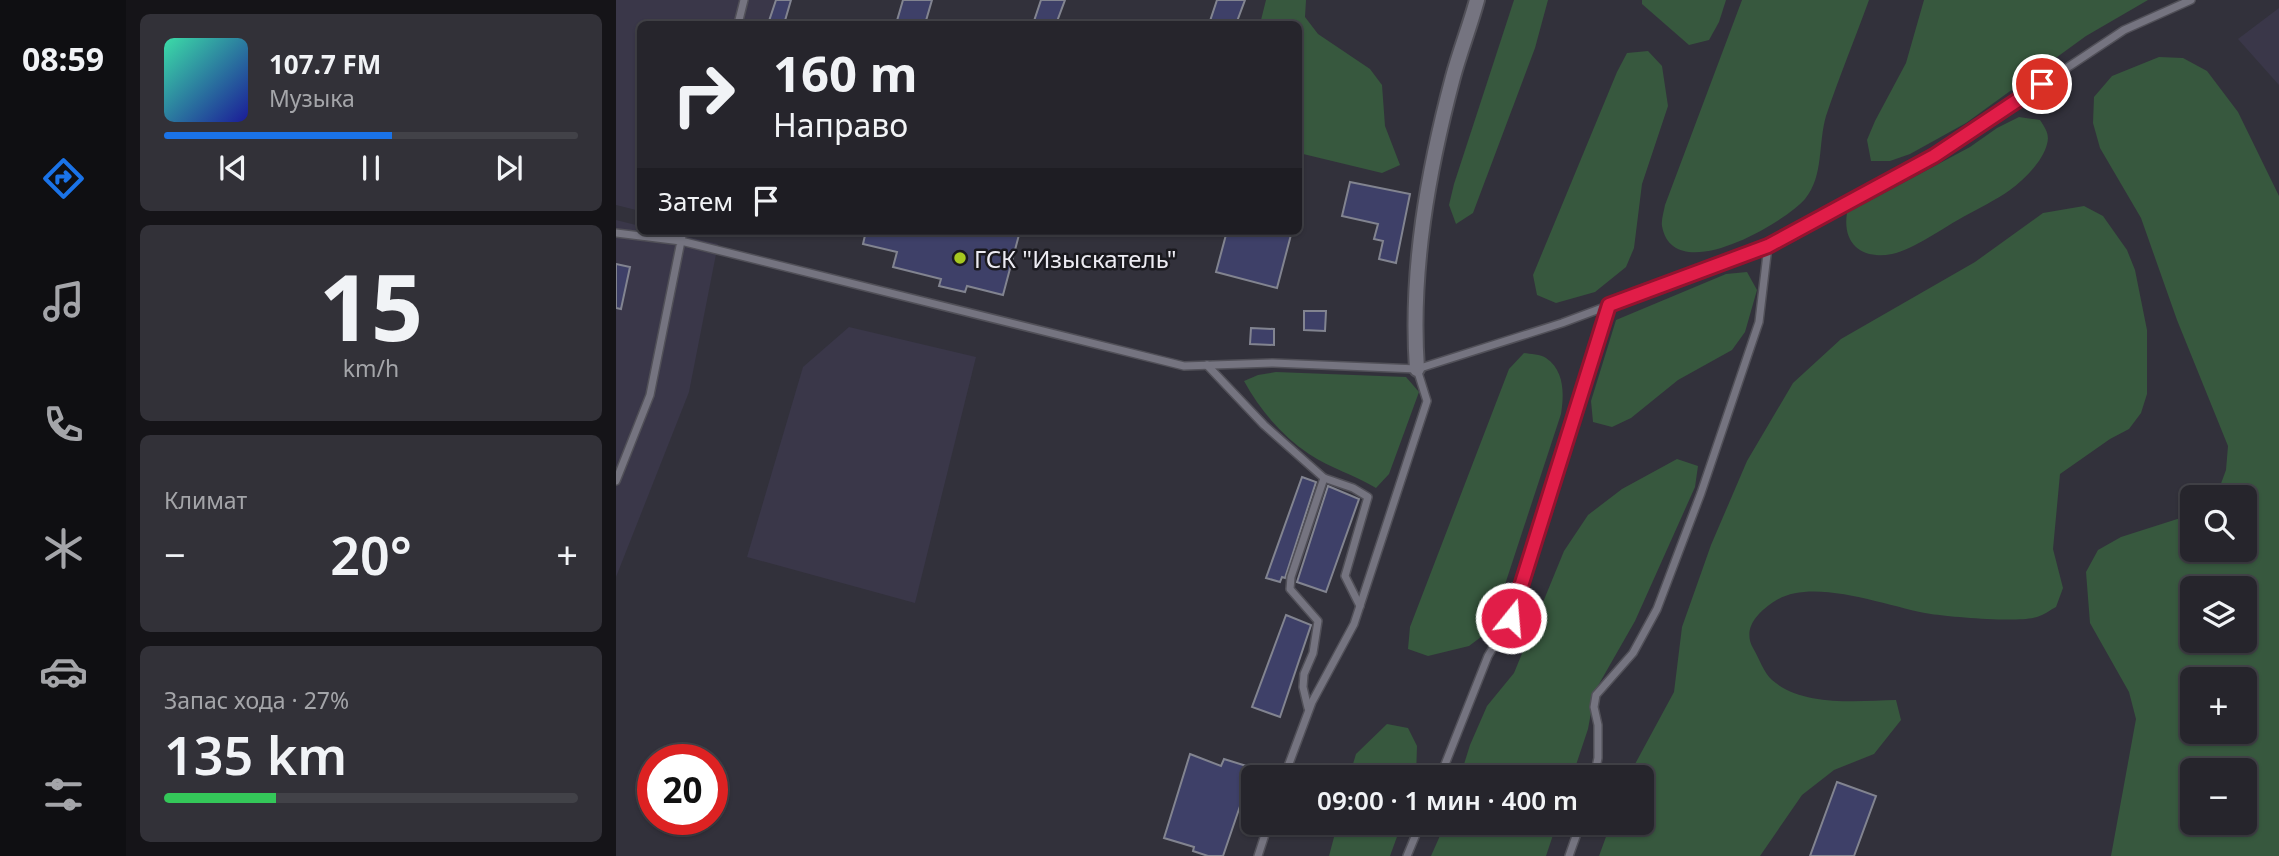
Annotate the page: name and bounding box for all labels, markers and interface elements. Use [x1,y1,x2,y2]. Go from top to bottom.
text: 08:59 [22,37,104,80]
text: 160 m [773,40,918,106]
text: 107.7 FM [269,46,381,82]
icon: right [658,49,749,140]
pin [2012,54,2072,114]
icon: arrive [2023,65,2061,103]
text: Музыка [269,82,355,114]
text: Направо [773,103,908,146]
icon: previous [214,149,252,187]
icon: pause [352,149,390,187]
icon: next [490,149,528,187]
icon: directions [39,154,88,203]
icon: arrive [747,182,785,220]
text: Затем [658,183,733,219]
place label: ГСК "Изыскатель" [974,242,1177,275]
text: 15 [319,244,423,368]
marker: ГСК "Изыскатель" [952,250,968,266]
icon: music [39,277,88,326]
text: km/h [343,352,399,384]
icon: phone [39,400,88,449]
text: Климат [164,484,247,516]
map controls [2180,485,2257,835]
button: search [2180,485,2257,562]
text: 20° [330,519,412,590]
icon: climate [39,524,88,573]
text: − [164,528,186,580]
text: + [556,528,578,580]
button: layers [2180,576,2257,653]
position arrow [1474,581,1548,655]
icon: car [39,647,88,696]
button: + [2180,667,2257,744]
text: Запас хода · 27% [164,684,349,716]
text: 135 km [164,719,347,790]
speed limit sign: 20 [637,744,728,835]
button: − [2180,758,2257,835]
icon: filters [39,770,88,819]
text: 09:00 · 1 мин · 400 m [1317,782,1578,818]

